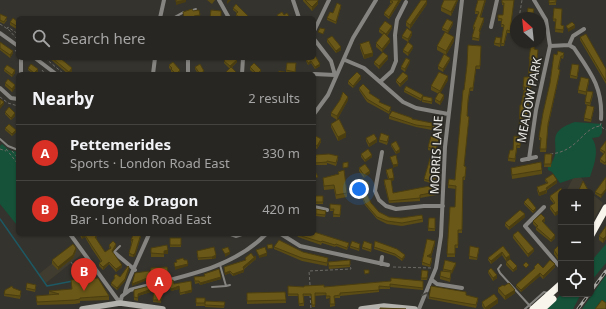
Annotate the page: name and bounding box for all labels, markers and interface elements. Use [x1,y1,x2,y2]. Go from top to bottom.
north arrow [510,12,546,48]
search box [16,16,316,60]
icon: search [30,27,52,49]
text: Search here [62,28,145,48]
street label: MEADOW PARK [512,55,546,144]
text: Nearby [32,87,94,110]
text: 2 results [248,89,300,107]
street label: MORRIS LANE [425,115,447,195]
text: Pettemerides [70,134,171,154]
text: A [41,144,50,162]
text: 330 m [262,144,300,162]
text: Sports · London Road East [70,154,230,172]
your location [349,179,369,199]
map controls [558,189,594,297]
button: + [558,189,594,225]
text: George & Dragon [70,190,198,210]
text: B [41,200,49,218]
text: 420 m [262,200,300,218]
text: Bar · London Road East [70,210,211,228]
button: − [558,225,594,261]
pin: B [71,258,97,291]
button: locate [558,261,594,297]
pin: A [146,268,172,301]
one-way arrow [421,291,429,298]

